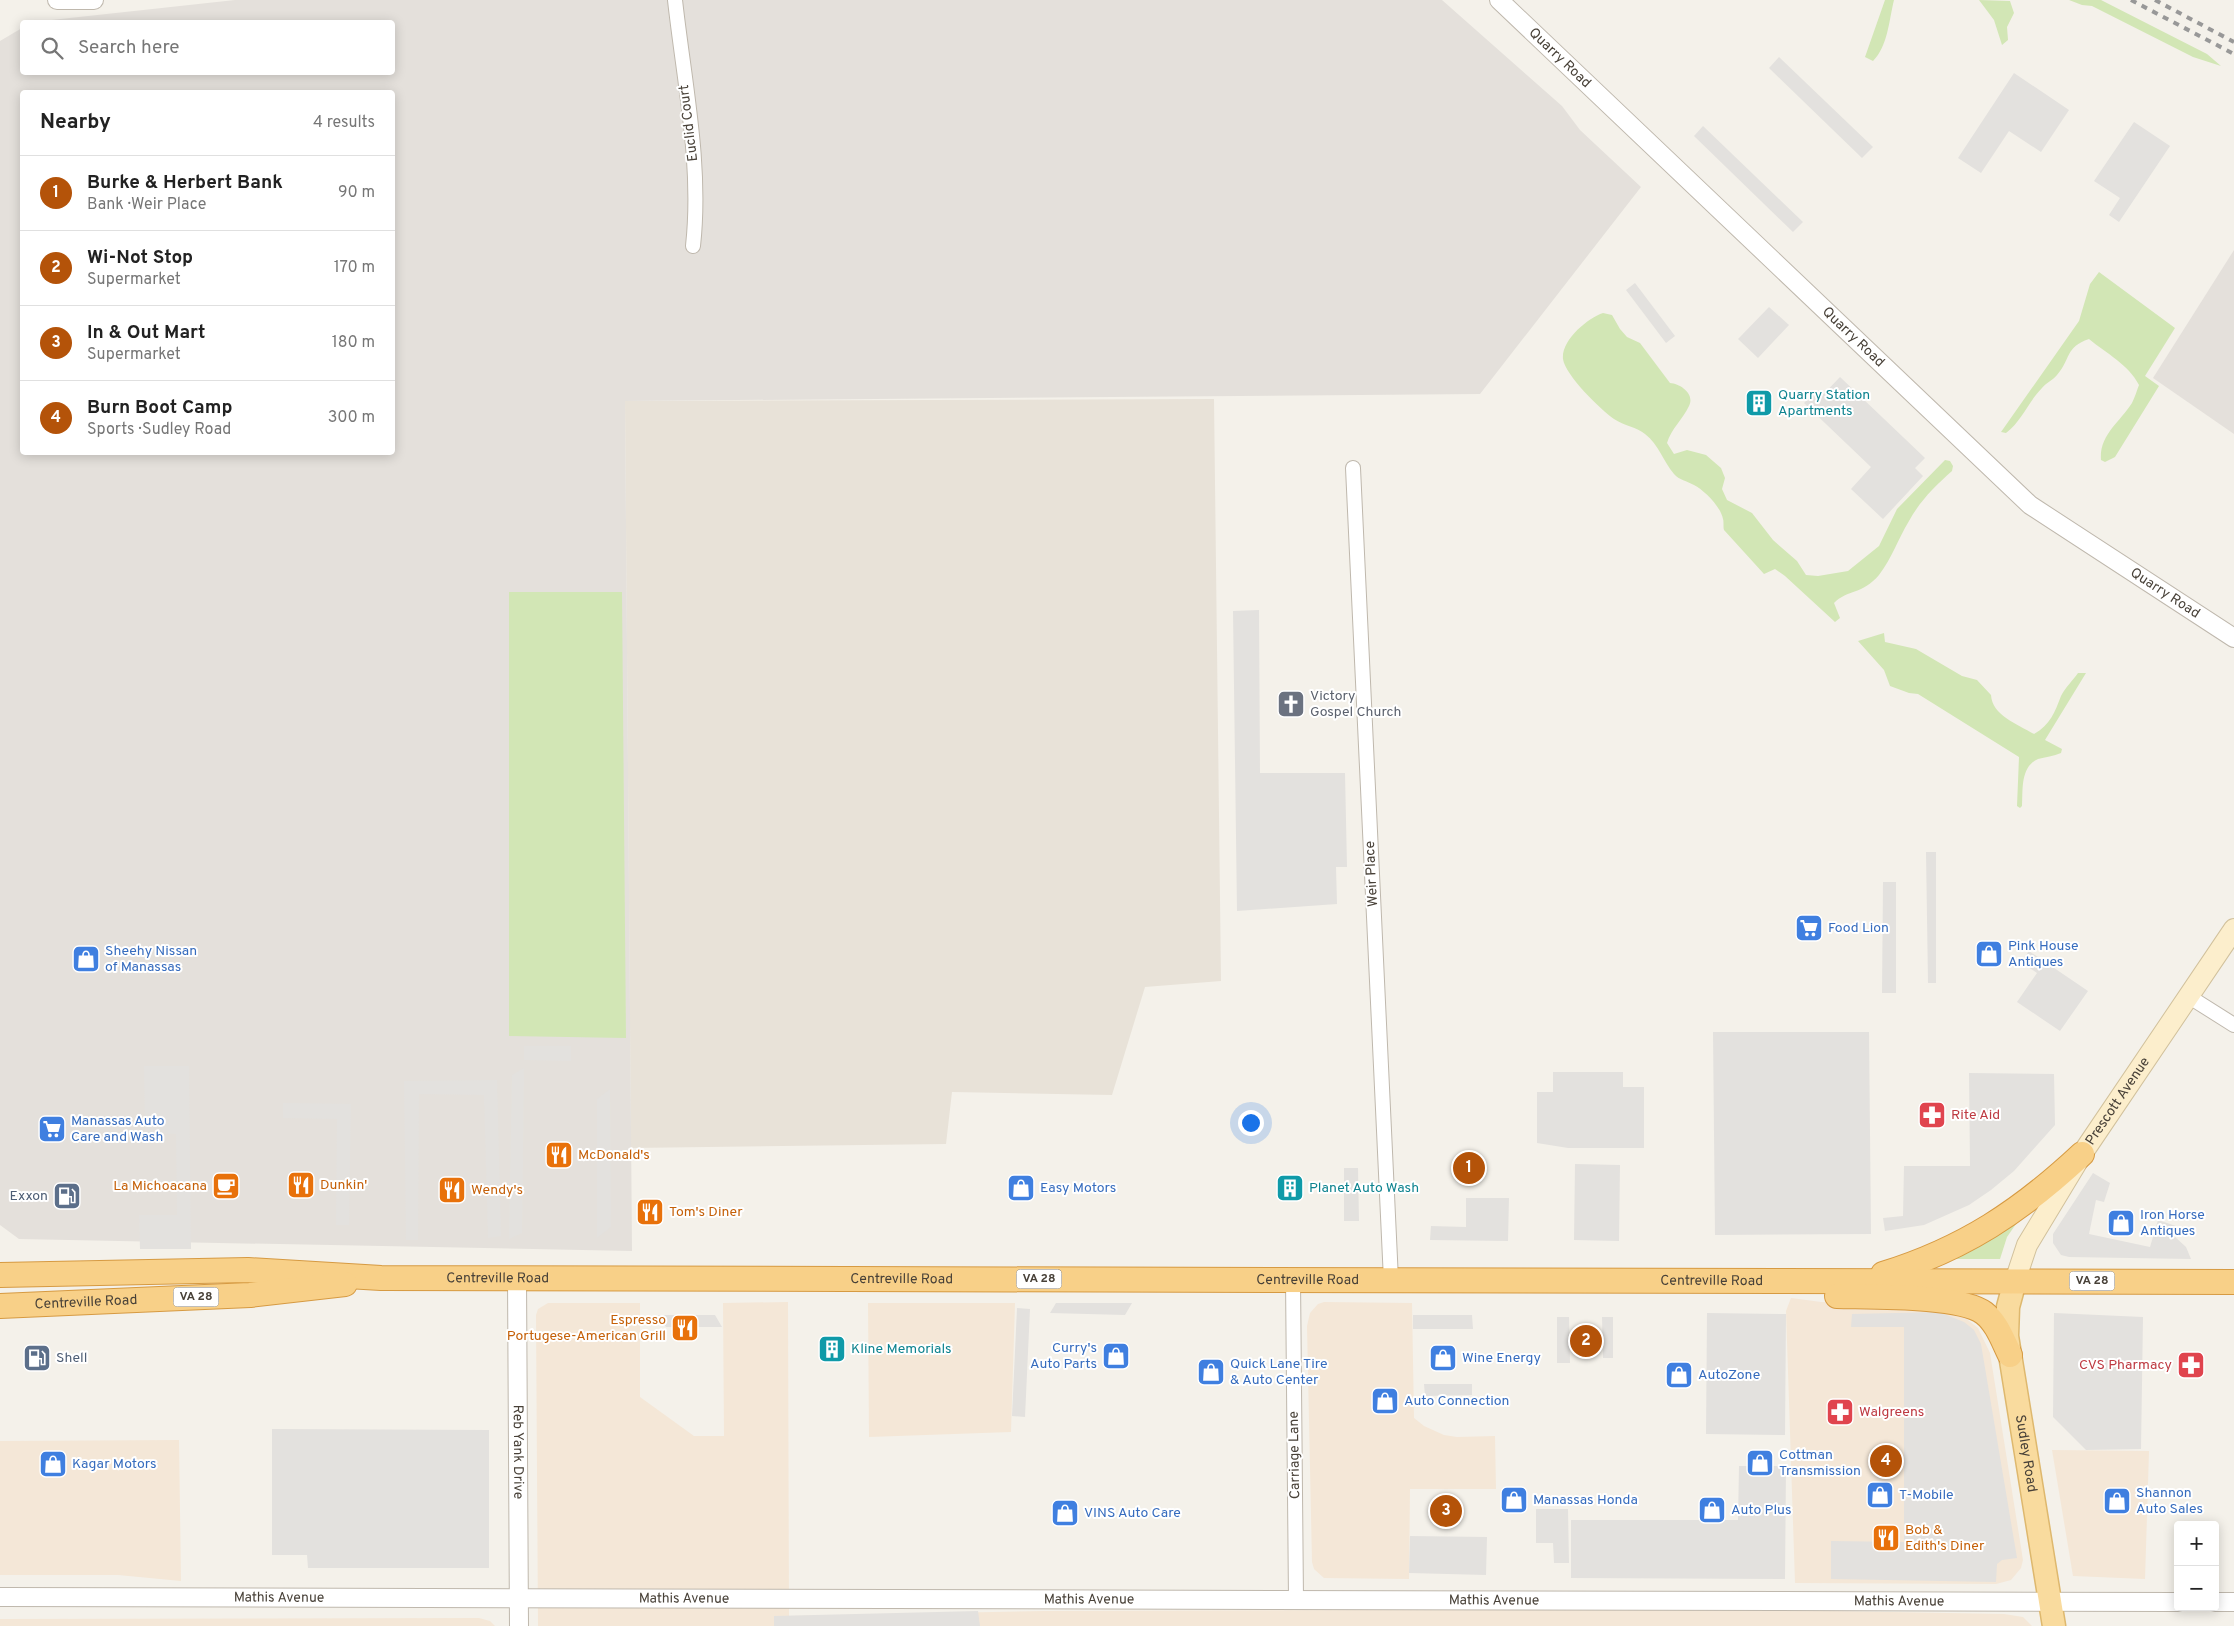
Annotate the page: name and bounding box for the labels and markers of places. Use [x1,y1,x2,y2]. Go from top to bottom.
place label: Quarry Station Apartments [1778,387,1870,420]
building icon: Quarry Station Apartments [1744,388,1774,418]
place label: Victory Gospel Church [1310,688,1401,721]
church icon: Victory Gospel Church [1276,689,1306,719]
supermarket icon: Food Lion [1794,913,1824,943]
place label: Food Lion [1828,920,1889,937]
place label: Pink House Antiques [2008,938,2078,971]
shop icon: Pink House Antiques [1974,939,2004,969]
place label: Sheehy Nissan of Manassas [105,943,197,976]
shop icon: Sheehy Nissan of Manassas [71,944,101,974]
pharmacy icon: Rite Aid [1917,1100,1947,1130]
place label: Rite Aid [1951,1107,2000,1124]
place label: Manassas Auto Care and Wash [71,1113,165,1146]
supermarket icon: Manassas Auto Care and Wash [37,1114,67,1144]
restaurant icon: McDonald's [544,1140,574,1170]
place label: McDonald's [578,1147,650,1164]
pin: 1 [1453,1149,1485,1187]
restaurant icon: Dunkin' [286,1170,316,1200]
cafe icon: La Michoacana [211,1171,241,1201]
shop icon: Easy Motors [1006,1173,1036,1203]
building icon: Planet Auto Wash [1275,1173,1305,1203]
restaurant icon: Wendy's [437,1175,467,1205]
place label: Dunkin' [320,1177,367,1194]
place label: La Michoacana [113,1178,207,1195]
place label: Easy Motors [1040,1180,1116,1197]
place label: Planet Auto Wash [1309,1180,1419,1197]
fuel station icon: Exxon [52,1181,82,1211]
place label: Wendy's [471,1182,523,1199]
place label: Exxon [10,1188,48,1205]
restaurant icon: Tom's Diner [635,1197,665,1227]
place label: Tom's Diner [669,1204,743,1221]
place label: Iron Horse Antiques [2140,1207,2205,1240]
shop icon: Iron Horse Antiques [2106,1208,2136,1238]
place label: Espresso Portugese-American Grill [507,1312,666,1345]
restaurant icon: Espresso Portugese-American Grill [670,1313,700,1343]
pin: 2 [1570,1322,1602,1360]
building icon: Kline Memorials [817,1334,847,1364]
place label: Curry's Auto Parts [1030,1340,1097,1373]
place label: Kline Memorials [851,1341,952,1358]
shop icon: Curry's Auto Parts [1101,1341,1131,1371]
fuel station icon: Shell [22,1343,52,1373]
shop icon: Wine Energy [1428,1343,1458,1373]
place label: Shell [56,1350,87,1367]
place label: Wine Energy [1462,1350,1541,1367]
pharmacy icon: CVS Pharmacy [2176,1350,2206,1380]
place label: Quick Lane Tire & Auto Center [1230,1356,1327,1389]
shop icon: Quick Lane Tire & Auto Center [1196,1357,1226,1387]
place label: CVS Pharmacy [2079,1357,2172,1374]
shop icon: AutoZone [1664,1360,1694,1390]
place label: AutoZone [1698,1367,1760,1384]
shop icon: Auto Connection [1370,1386,1400,1416]
place label: Auto Connection [1404,1393,1509,1410]
pharmacy icon: Walgreens [1825,1397,1855,1427]
place label: Walgreens [1859,1404,1924,1421]
pin: 4 [1870,1442,1902,1480]
place label: Cottman Transmission [1779,1447,1861,1480]
shop icon: Cottman Transmission [1745,1448,1775,1478]
shop icon: Kagar Motors [38,1449,68,1479]
place label: Kagar Motors [72,1456,157,1473]
shop icon: T-Mobile [1865,1480,1895,1510]
shop icon: Manassas Honda [1499,1485,1529,1515]
place label: Shannon Auto Sales [2136,1485,2203,1518]
shop icon: Shannon Auto Sales [2102,1486,2132,1516]
place label: T-Mobile [1899,1487,1954,1504]
pin: 3 [1430,1492,1462,1530]
place label: Manassas Honda [1533,1492,1638,1509]
shop icon: Auto Plus [1697,1495,1727,1525]
shop icon: VINS Auto Care [1050,1498,1080,1528]
place label: Auto Plus [1731,1502,1792,1519]
place label: VINS Auto Care [1084,1505,1181,1522]
place label: Bob & Edith's Diner [1905,1522,1985,1555]
restaurant icon: Bob & Edith's Diner [1871,1523,1901,1553]

